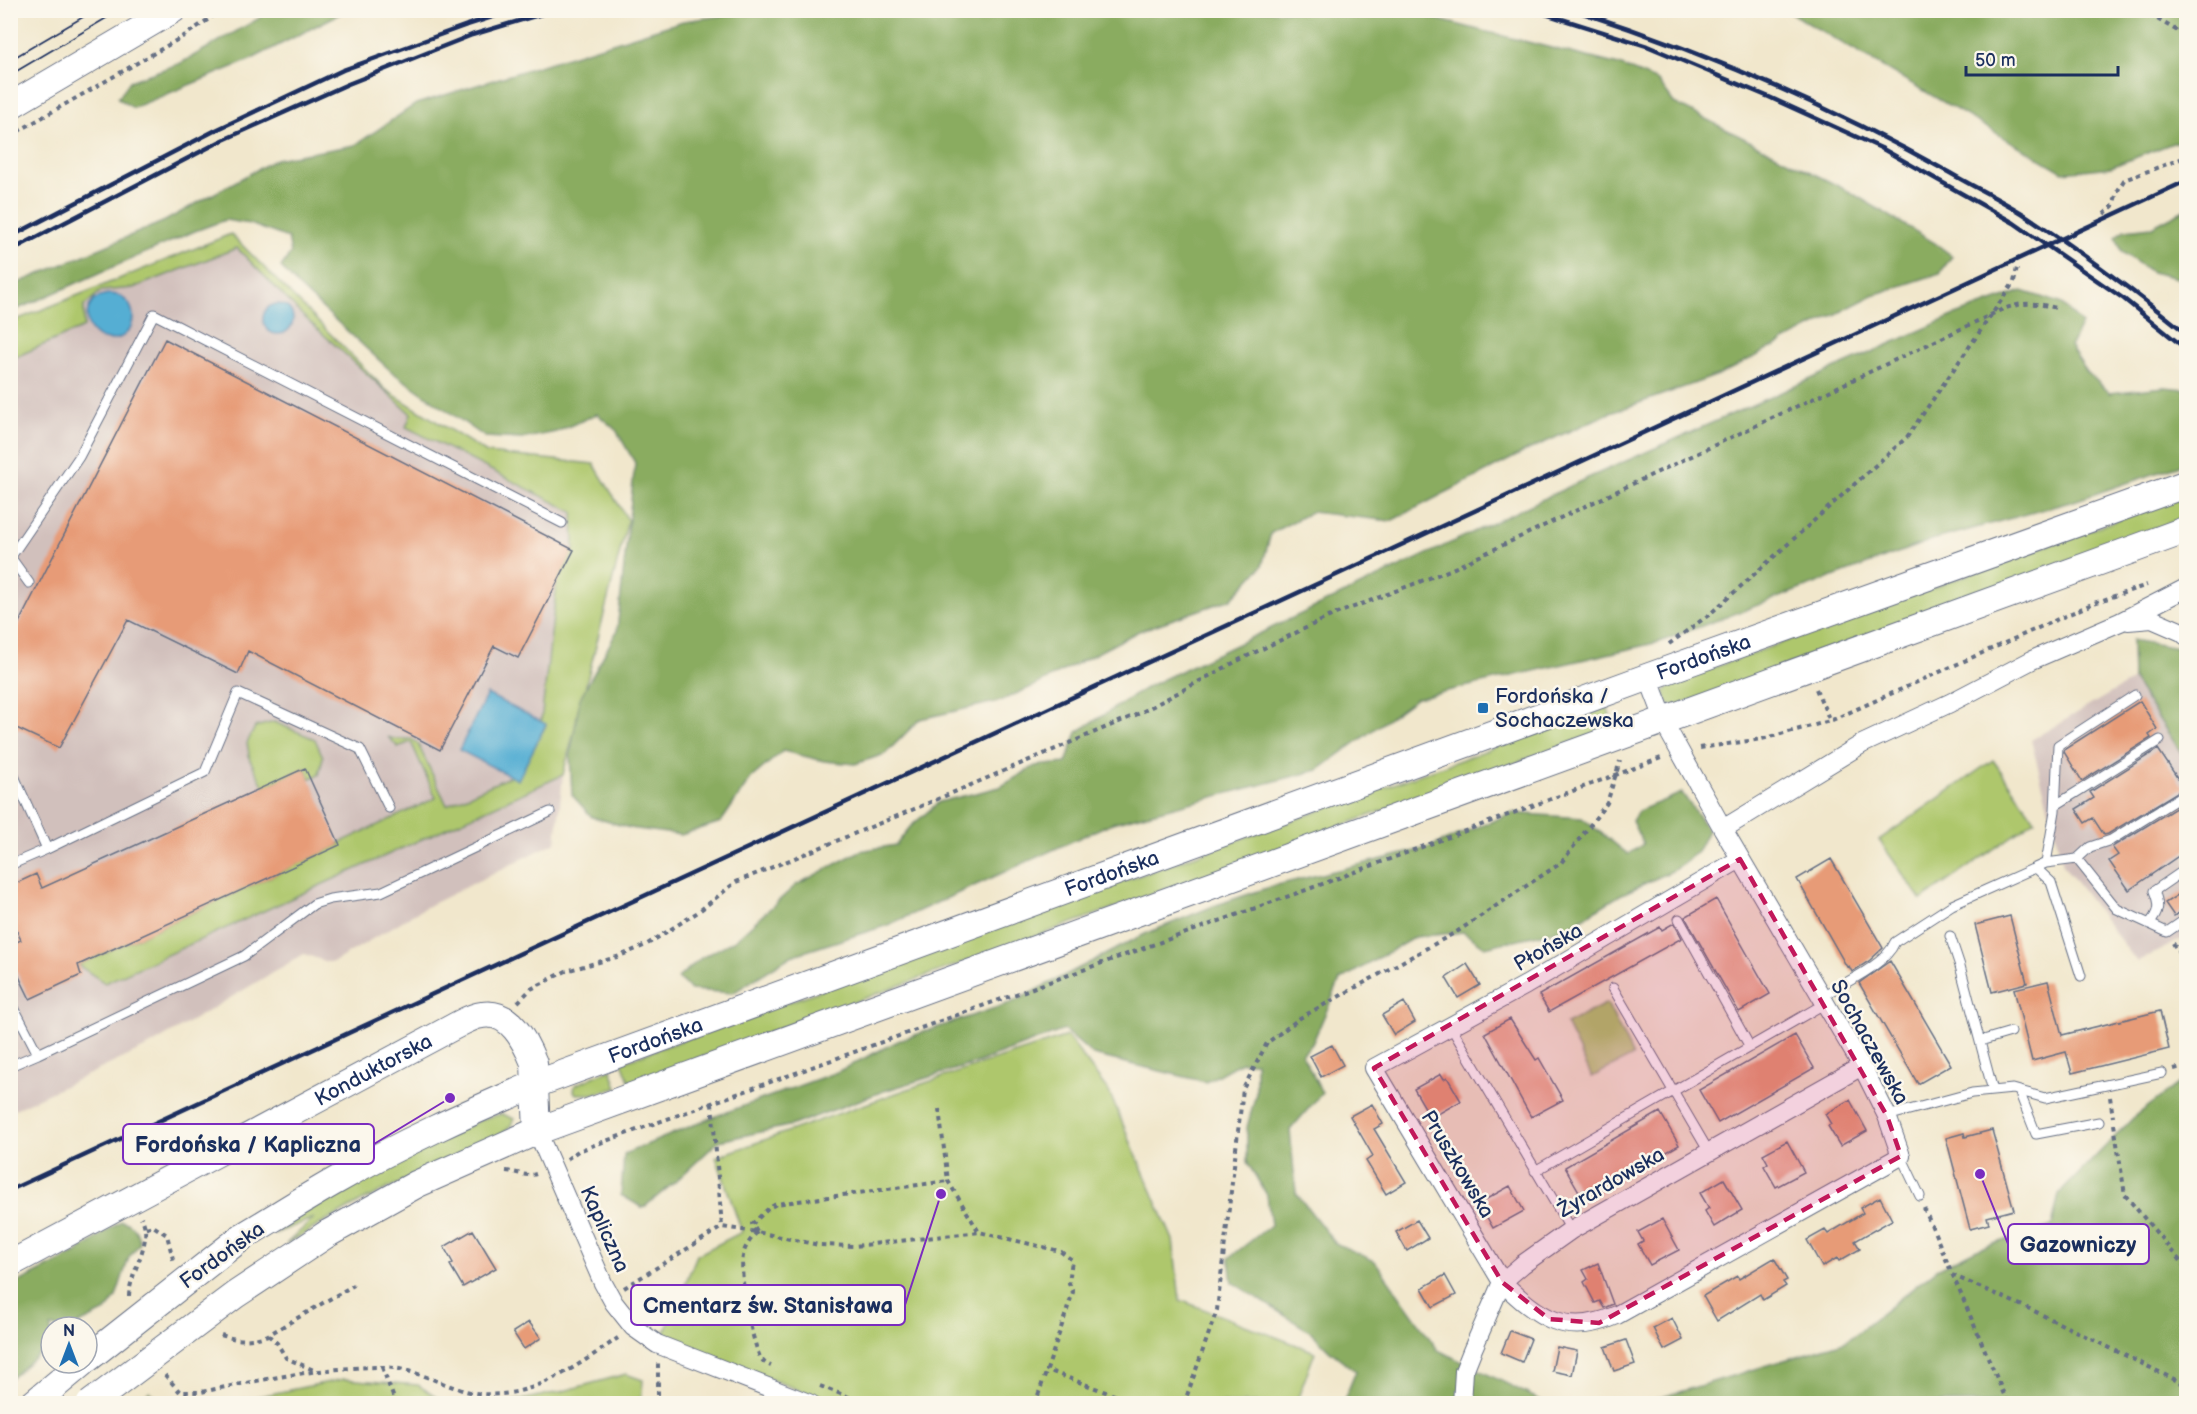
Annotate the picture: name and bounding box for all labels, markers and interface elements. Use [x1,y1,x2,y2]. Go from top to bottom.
scale bar [1966,39,2118,77]
text: 50 m [1975,50,2016,71]
street label: Fordońska [1653,629,1754,686]
place label: Fordońska / Sochaczewska [1495,684,1634,733]
marker: Fordońska / Sochaczewska [1476,701,1490,715]
street label: Fordońska [1061,845,1163,902]
street label: Płońska [1509,918,1587,977]
street label: Sochaczewska [1825,975,1914,1109]
street label: Fordońska [605,1012,706,1069]
street label: Konduktorska [311,1029,436,1112]
street label: Pruszkowska [1416,1106,1499,1223]
callout: Fordońska / Kapliczna [123,1124,374,1164]
text: Fordońska / Kapliczna [135,1132,361,1159]
street label: Żyrardowska [1553,1142,1669,1223]
street label: Kapliczna [574,1182,635,1276]
street label: Fordońska [175,1216,270,1294]
callout: Gazowniczy [2008,1224,2149,1264]
text: Gazowniczy [2020,1232,2136,1259]
callout: Cmentarz św. Stanisława [631,1285,905,1325]
text: Cmentarz św. Stanisława [643,1293,893,1320]
north arrow [39,1315,99,1375]
text: N [63,1322,75,1341]

